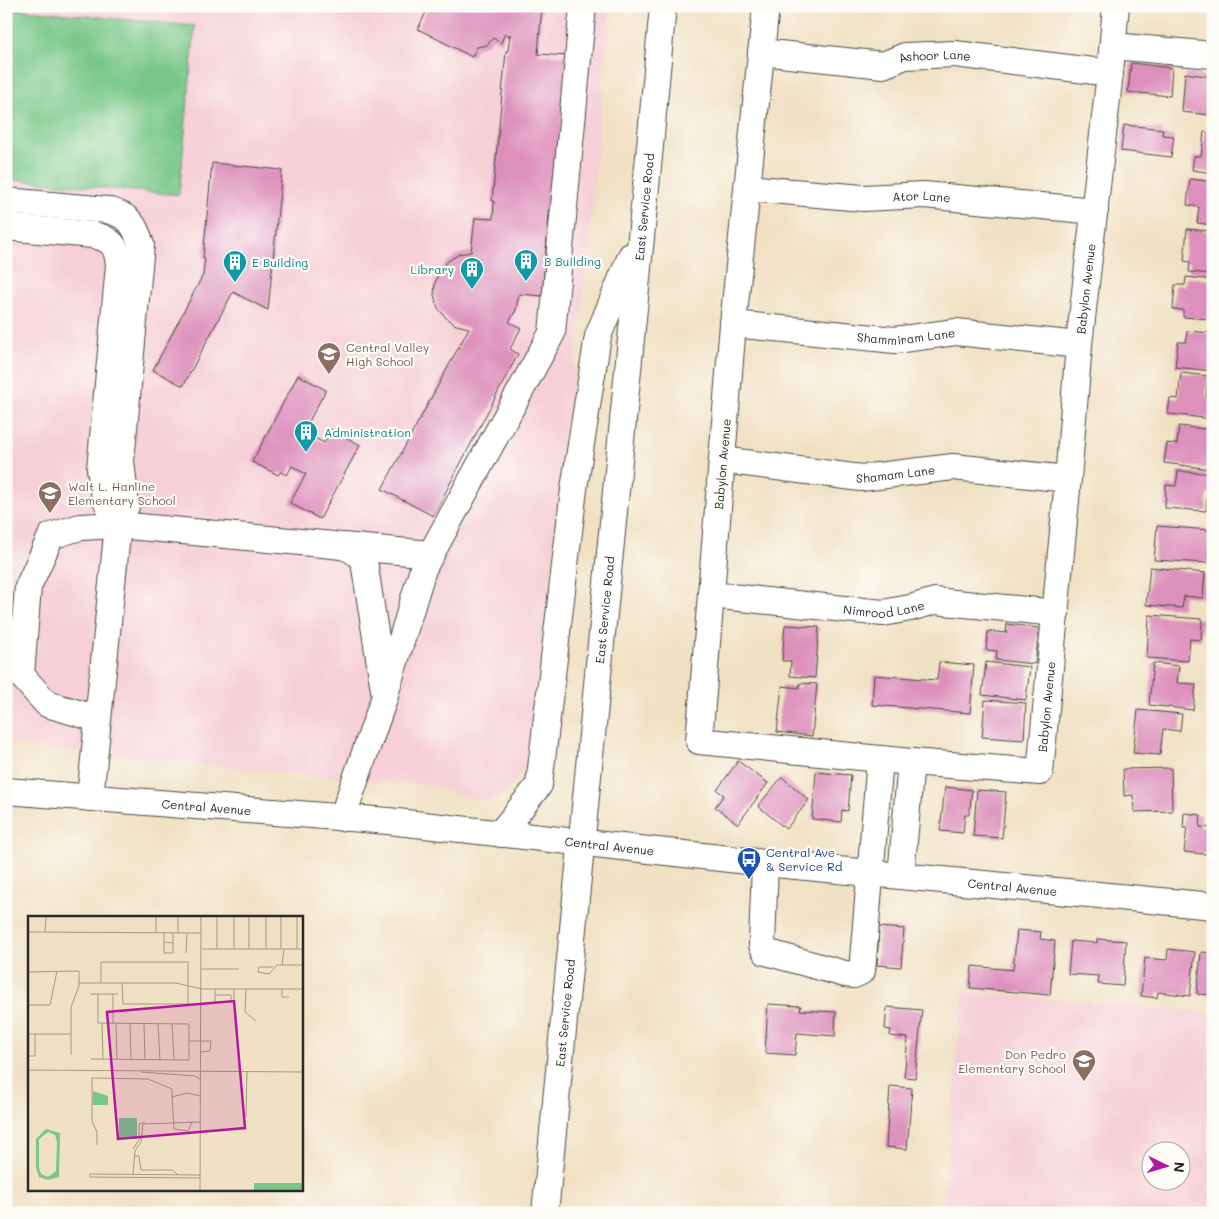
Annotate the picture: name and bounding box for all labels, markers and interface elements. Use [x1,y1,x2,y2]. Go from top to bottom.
street label: Ashoor Lane [896,46,972,66]
street label: East Service Road [631,152,657,261]
street label: Ator Lane [892,187,951,205]
street label: Babylon Avenue [1072,243,1099,335]
building icon: B Building [513,248,539,282]
building icon: E Building [222,249,248,283]
place label: B Building [544,253,601,269]
place label: E Building [252,254,308,270]
building icon: Library [459,256,485,290]
place label: Library [411,261,454,277]
street label: Shammiram Lane [856,324,956,348]
place label: Central Valley High School [346,339,429,369]
school or university icon: Central Valley High School [316,341,342,375]
street label: Babylon Avenue [710,418,734,510]
building icon: Administration [293,419,319,453]
place label: Administration [324,424,411,440]
street label: Shamam Lane [855,461,936,486]
place label: Walt L. Hanline Elementary School [68,478,176,508]
school or university icon: Walt L. Hanline Elementary School [37,480,63,514]
street label: East Service Road [591,555,618,664]
street label: Nimrood Lane [843,596,926,621]
street label: Babylon Avenue [1034,661,1059,753]
street label: Central Avenue [161,795,252,818]
street label: Central Avenue [564,833,655,859]
place label: Central Ave & Service Rd [766,844,843,874]
bus stop icon: Central Ave & Service Rd [736,846,762,880]
street label: Central Avenue [967,874,1058,899]
inset map [28,916,302,1192]
street label: East Service Road [551,958,578,1067]
place label: Don Pedro Elementary School [958,1046,1066,1076]
school or university icon: Don Pedro Elementary School [1071,1048,1097,1082]
north arrow [1142,1142,1192,1192]
text: N [1170,1161,1189,1173]

